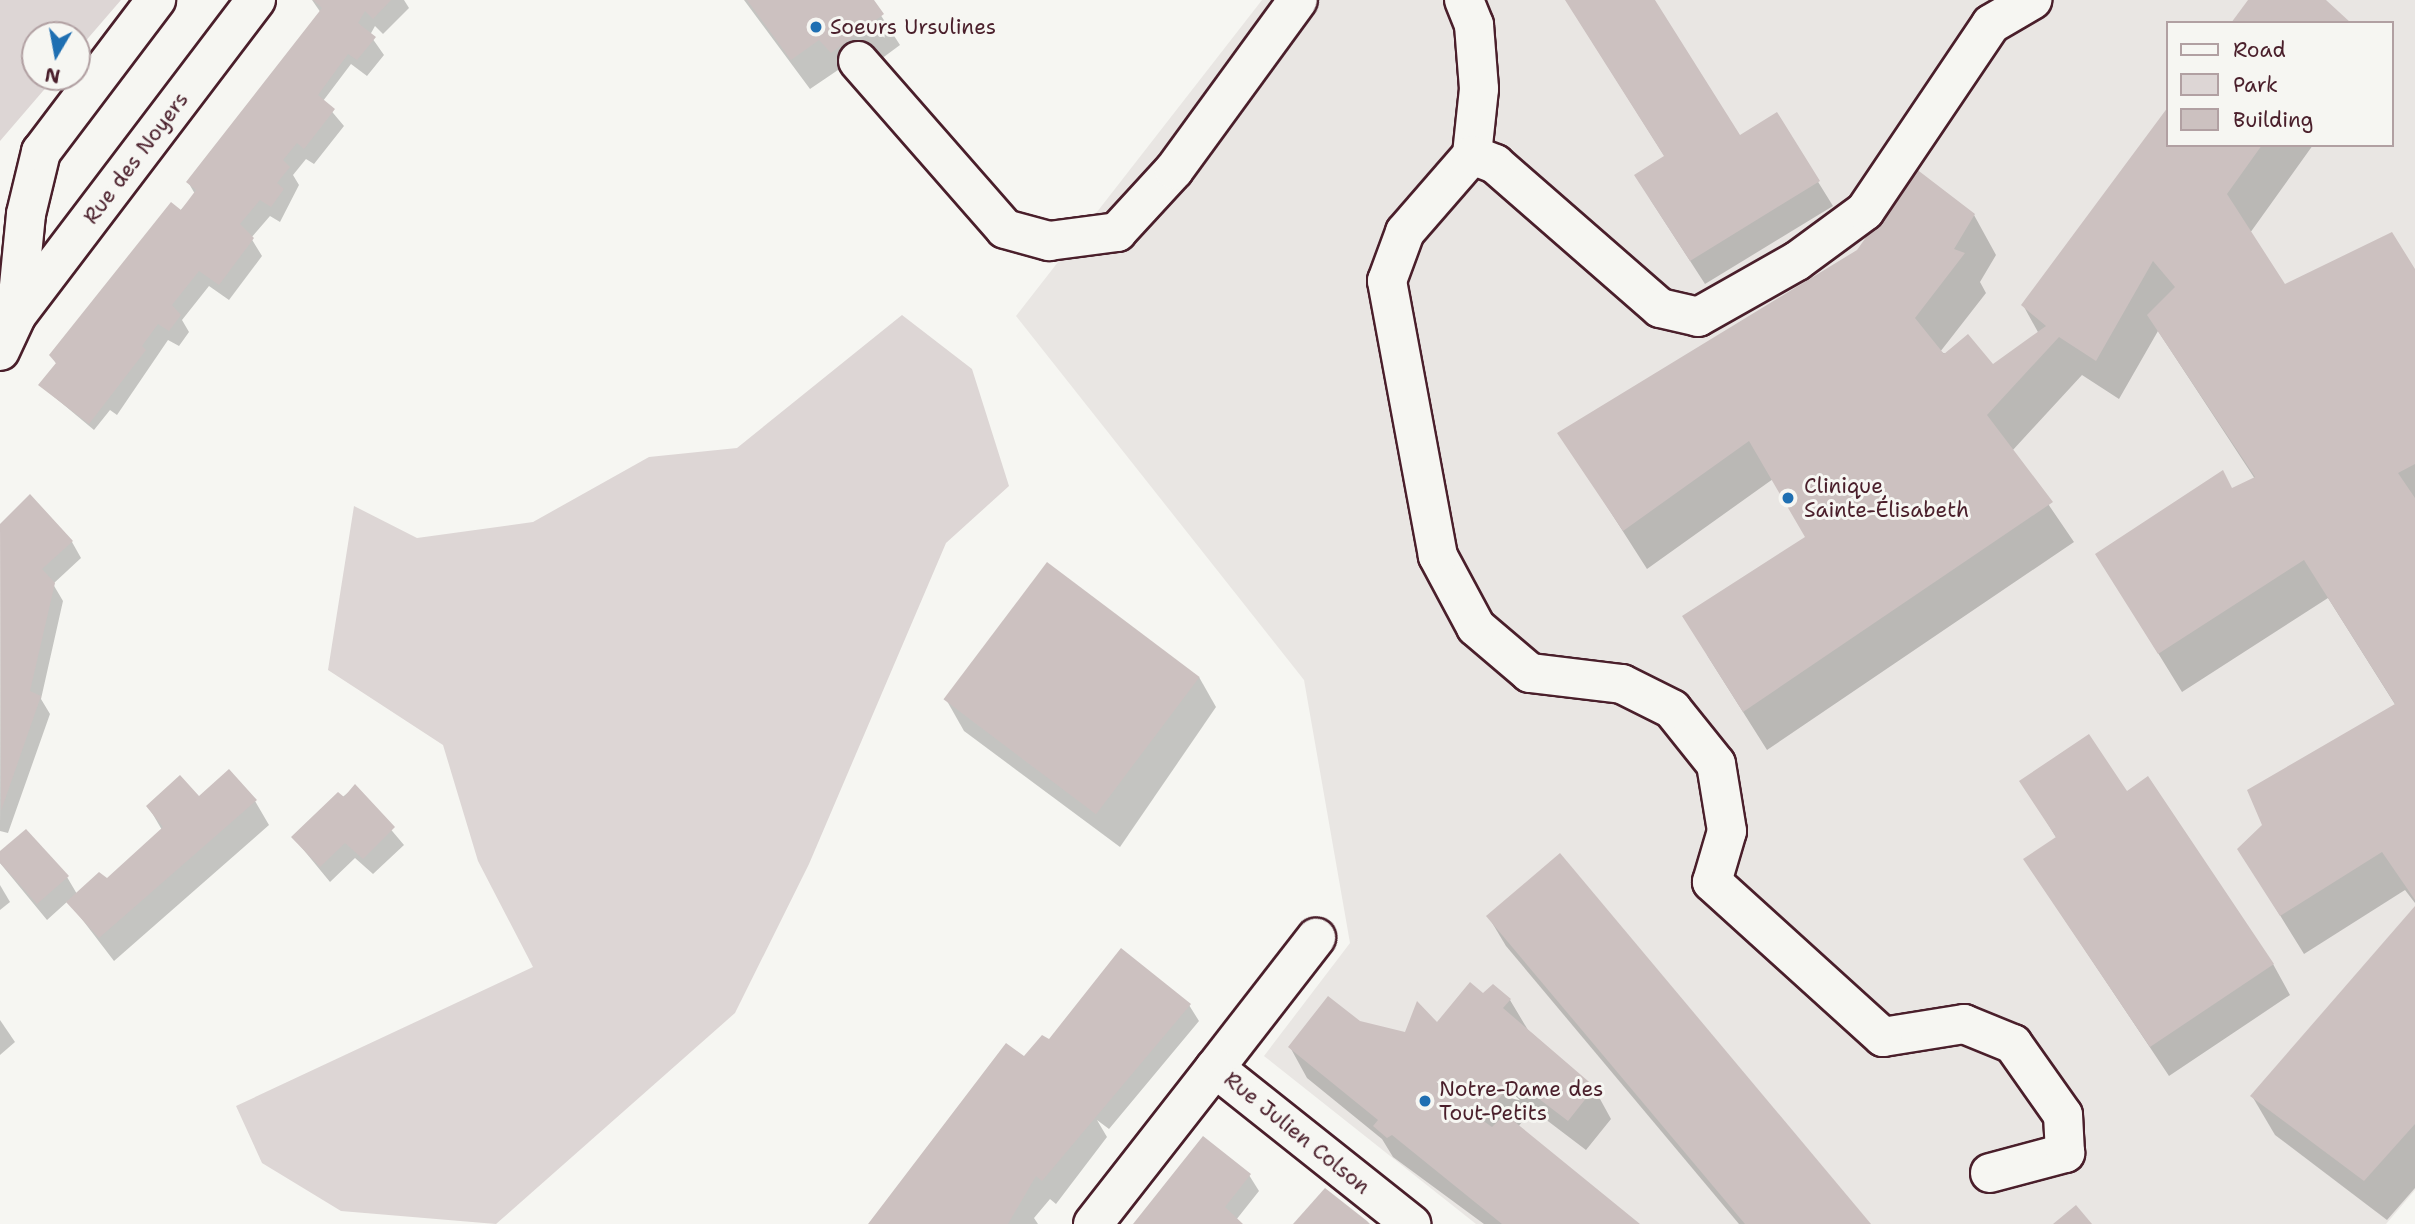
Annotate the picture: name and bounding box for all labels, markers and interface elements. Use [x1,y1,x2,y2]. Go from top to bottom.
place label: Soeurs Ursulines [830,14,996,40]
marker: Soeurs Ursulines [808,19,824,35]
north arrow [21,21,91,91]
legend [2166,21,2394,147]
text: Road [2233,36,2286,64]
text: N [43,62,62,89]
text: Park [2233,71,2278,99]
street label: Rue des Noyers [78,87,194,229]
text: Building [2233,106,2313,134]
place label: Clinique Sainte-Élisabeth [1804,473,1969,523]
marker: Clinique Sainte-Élisabeth [1778,488,1798,508]
street label: Rue Julien Colson [1219,1066,1375,1200]
place label: Notre-Dame des Tout-Petits [1439,1076,1603,1126]
marker: Notre-Dame des Tout-Petits [1417,1093,1433,1109]

